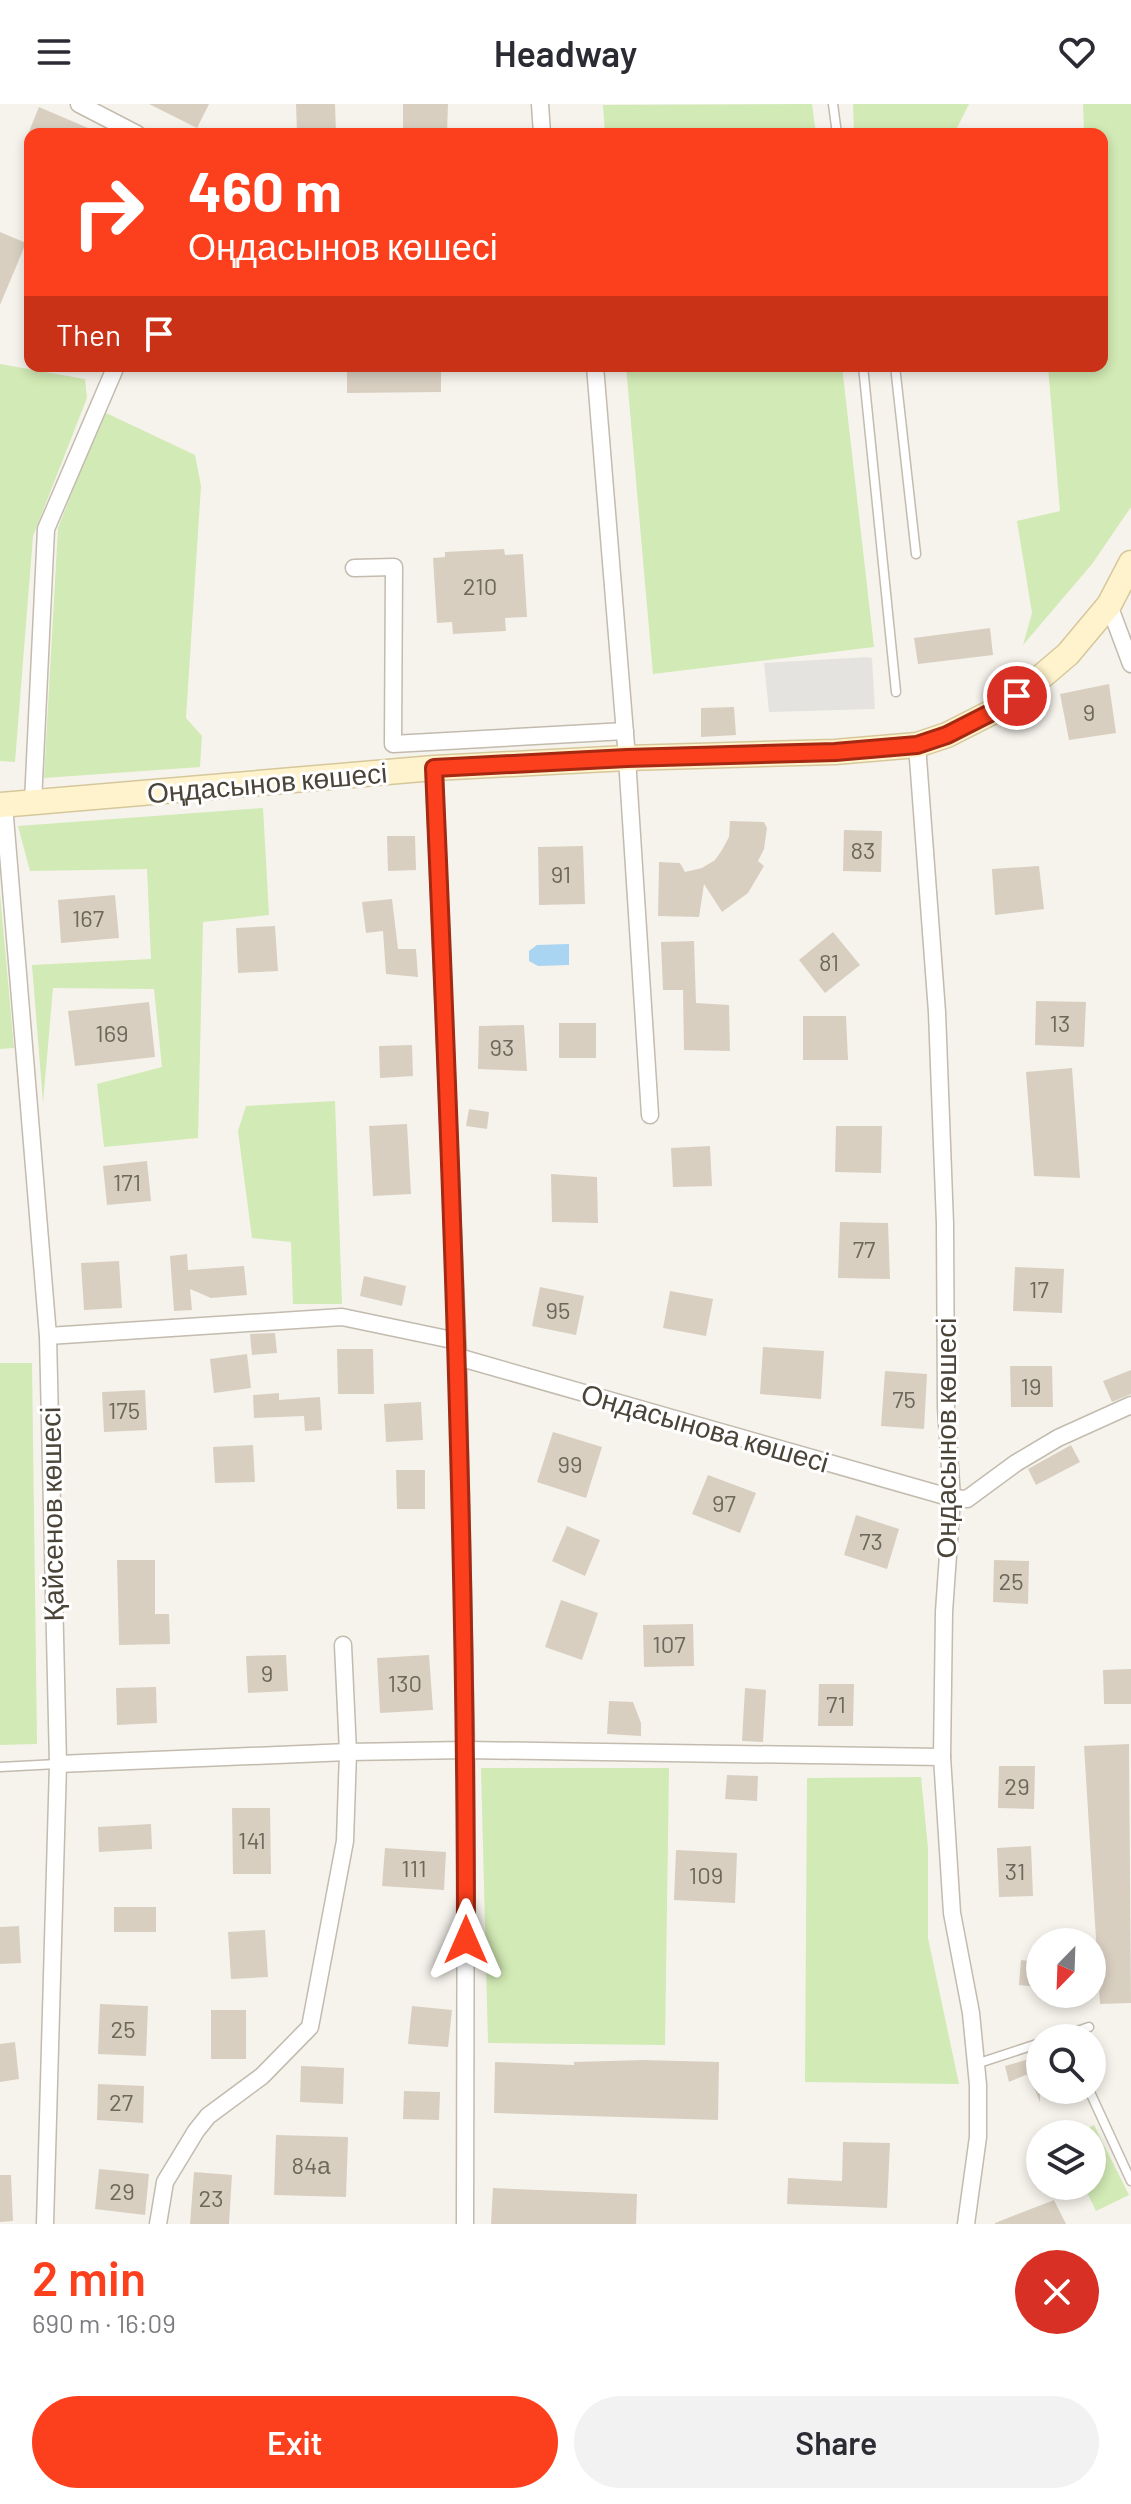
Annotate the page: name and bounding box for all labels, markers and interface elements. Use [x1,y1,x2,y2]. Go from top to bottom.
icon: menu [32,30,76,74]
icon: heart [1055,30,1099,74]
text: Headway [494,31,637,74]
text: 460 m [188,156,342,223]
icon: right [56,160,160,264]
text: Оңдасынов көшесі [188,224,498,267]
icon: arrive [137,312,181,356]
text: Then [56,316,121,352]
house number: 210 [463,571,497,600]
pin [983,662,1051,730]
icon: arrive [995,674,1039,718]
house number: 9 [1083,697,1095,726]
street label: Оңдасынов көшесі [145,755,388,809]
house number: 83 [851,835,875,864]
house number: 91 [551,859,571,888]
house number: 167 [72,903,104,932]
house number: 81 [819,947,839,976]
house number: 13 [1050,1008,1070,1037]
house number: 169 [95,1018,129,1047]
house number: 93 [490,1032,514,1061]
house number: 171 [113,1167,141,1196]
house number: 77 [853,1234,875,1263]
house number: 17 [1029,1274,1049,1303]
house number: 95 [546,1295,570,1324]
street label: Ондасынов көшесі [928,1318,962,1558]
house number: 19 [1021,1371,1041,1400]
street label: Ондасынова көшесі [577,1375,833,1479]
house number: 75 [892,1384,916,1413]
house number: 175 [108,1395,140,1424]
street label: Қайсенов көшесі [32,1406,70,1622]
house number: 99 [557,1449,583,1478]
house number: 97 [712,1488,736,1517]
house number: 73 [859,1526,883,1555]
house number: 25 [998,1566,1024,1595]
house number: 107 [652,1629,686,1658]
house number: 9 [261,1658,273,1687]
house number: 130 [388,1668,422,1697]
house number: 71 [826,1689,846,1718]
house number: 29 [1004,1771,1030,1800]
house number: 141 [238,1825,266,1854]
house number: 111 [401,1853,427,1882]
house number: 31 [1005,1856,1025,1885]
house number: 109 [689,1860,723,1889]
position arrow [424,1898,508,1982]
north arrow [1026,1928,1106,2008]
map controls [1026,1928,1106,2200]
house number: 25 [110,2014,136,2043]
button: search [1026,2024,1106,2104]
house number: 27 [109,2087,133,2116]
button: layers [1026,2120,1106,2200]
house number: 84а [291,2150,331,2179]
house number: 29 [109,2176,135,2205]
house number: 23 [198,2183,224,2212]
text: 2 min [32,2248,146,2306]
button: close [1015,2250,1099,2334]
text: 690 m · 16:09 [32,2307,176,2338]
button: Exit [32,2396,558,2488]
button: Share [574,2396,1099,2488]

